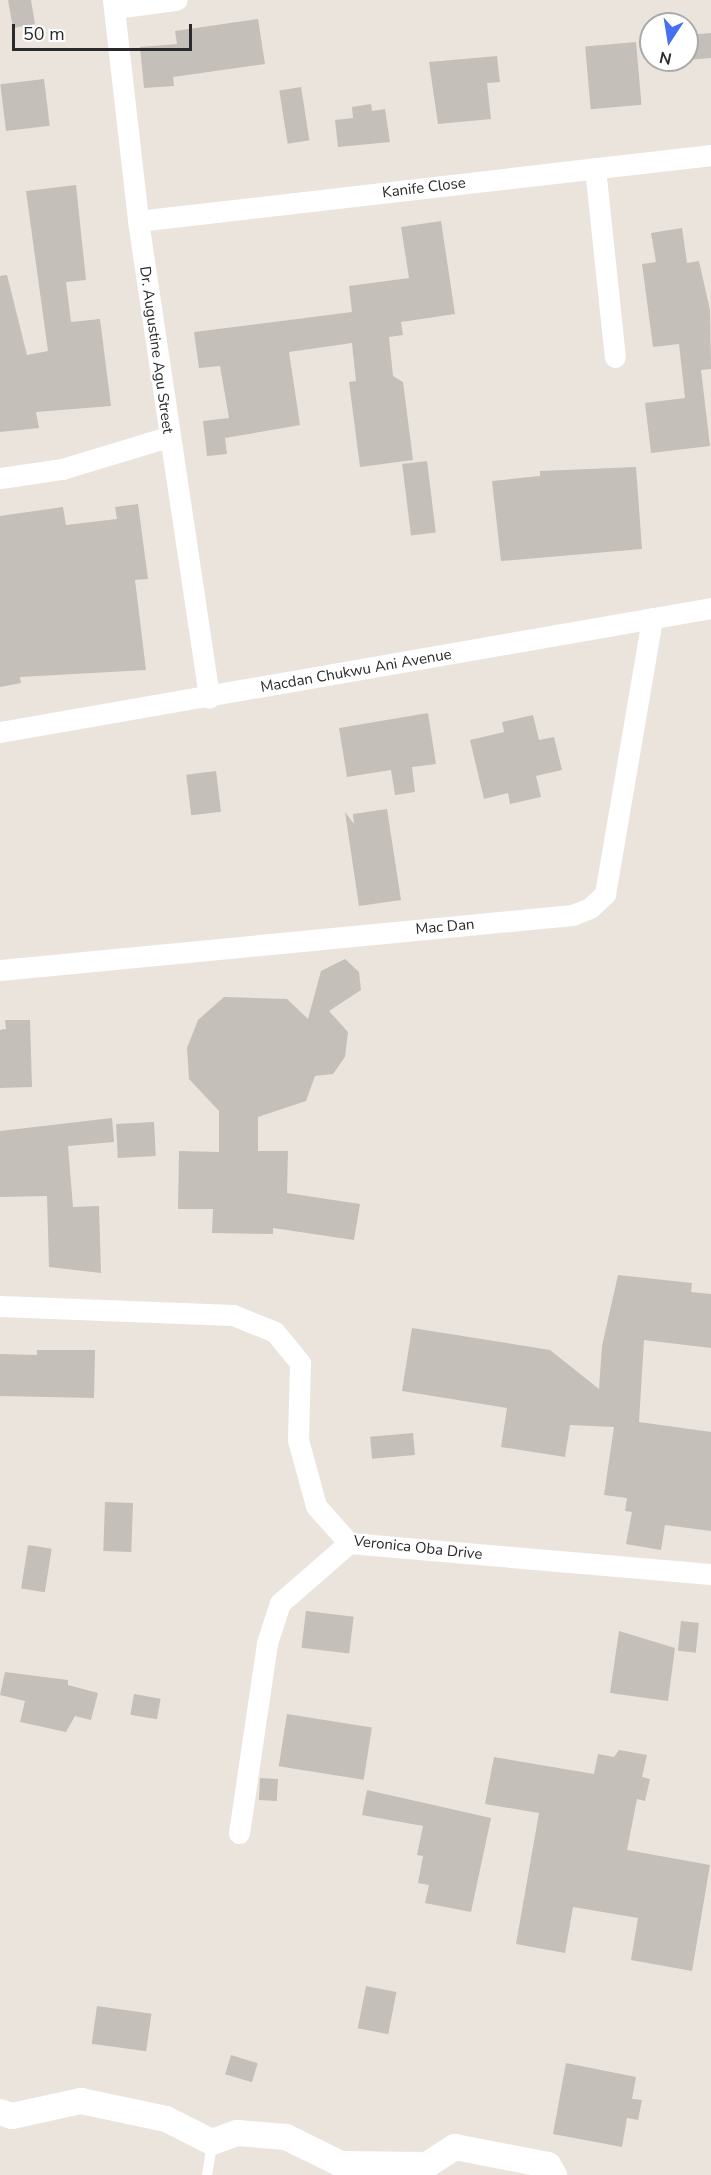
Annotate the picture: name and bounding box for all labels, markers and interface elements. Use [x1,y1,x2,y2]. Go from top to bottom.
scale bar [15,12,195,50]
north arrow [639,12,699,72]
text: 50 m [23,22,65,46]
text: N [658,46,674,70]
street label: Kanife Close [381,174,467,202]
street label: Dr. Augustine Agu Street [135,265,177,435]
street label: Macdan Chukwu Ani Avenue [259,645,453,697]
street label: Mac Dan [415,915,475,939]
street label: Veronica Oba Drive [353,1532,483,1564]

